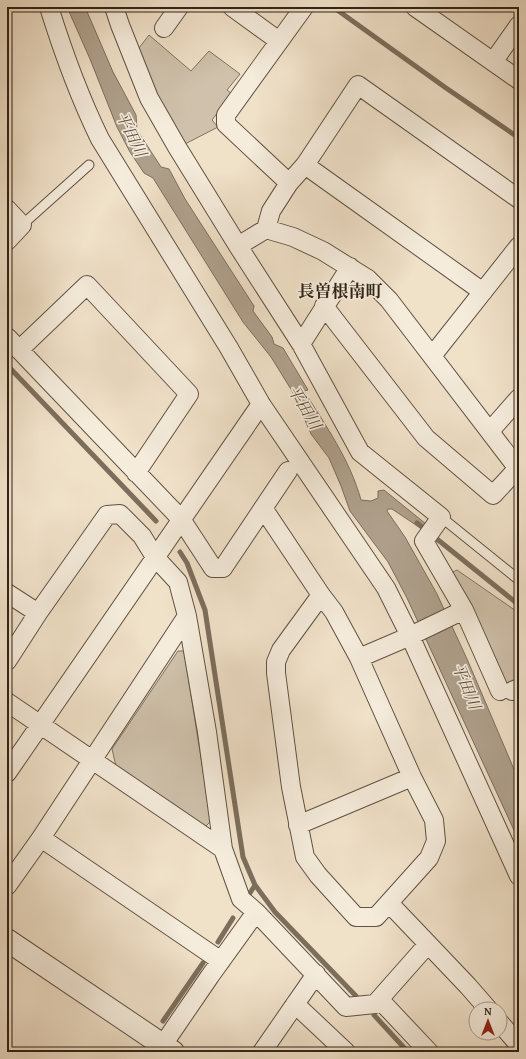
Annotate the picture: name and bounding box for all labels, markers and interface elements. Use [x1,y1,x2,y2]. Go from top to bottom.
water label: 平田川 [111,107,154,163]
district label: 長曽根南町 [298,278,383,303]
water label: 平田川 [282,380,329,435]
water label: 平田川 [447,659,488,715]
north arrow [468,1001,508,1041]
text: N [484,1003,492,1019]

